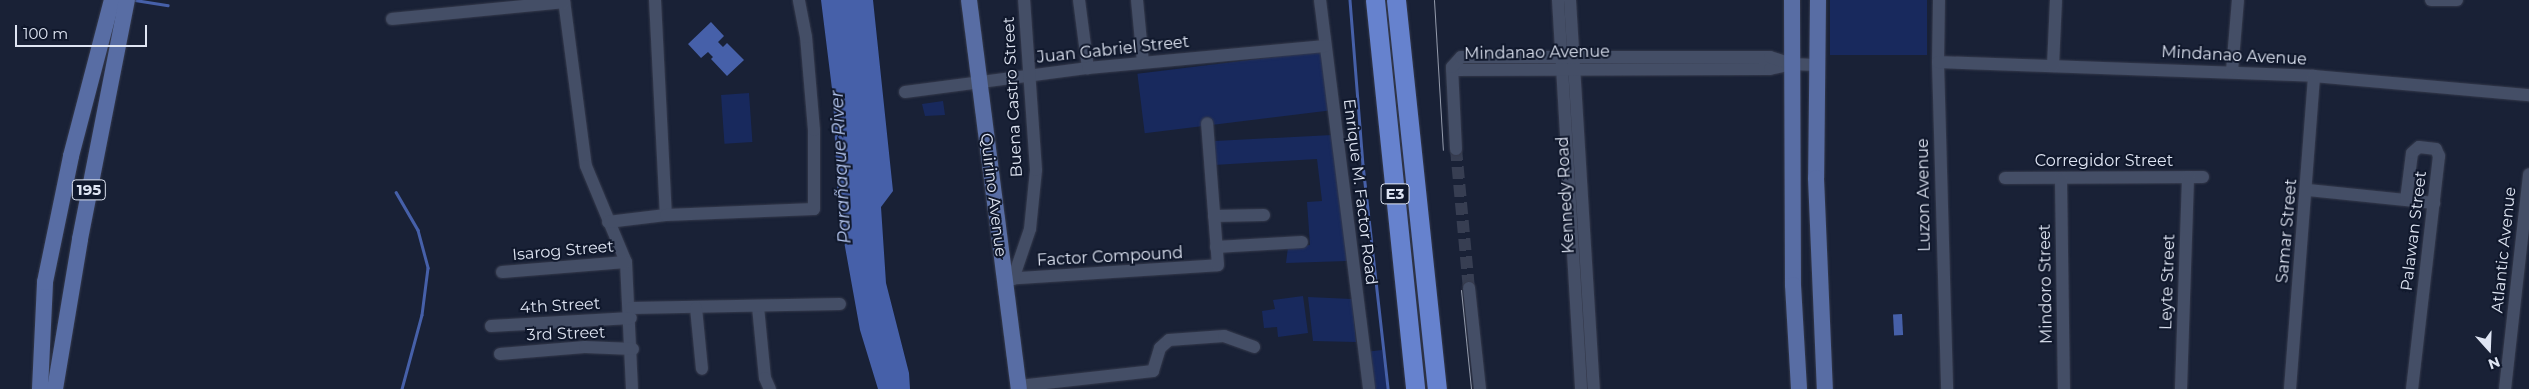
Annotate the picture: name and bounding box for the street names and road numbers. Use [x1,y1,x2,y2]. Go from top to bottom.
street label: Buena Castro Street [999,16,1027,178]
street label: Juan Gabriel Street [1036,32,1190,68]
street label: Mindanao Avenue [1464,42,1610,64]
street label: Mindanao Avenue [2161,43,2307,69]
street label: Enrique M. Factor Road [1339,98,1381,286]
street label: Quirino Avenue [976,132,1010,258]
street label: Kennedy Road [1553,136,1579,254]
street label: Luzon Avenue [1913,138,1935,252]
street label: Corregidor Street [2035,151,2173,171]
street label: Palawan Street [2397,170,2431,292]
road number: 195 [72,178,106,202]
street label: Samar Street [2273,178,2301,284]
road number: E3 [1380,182,1410,206]
street label: Atlantic Avenue [2488,186,2520,314]
street label: Mindoro Street [2035,224,2057,344]
street label: Leyte Street [2157,234,2179,330]
street label: Isarog Street [511,237,615,265]
street label: Factor Compound [1036,244,1184,270]
street label: 4th Street [519,294,601,318]
street label: 3rd Street [526,323,606,345]

